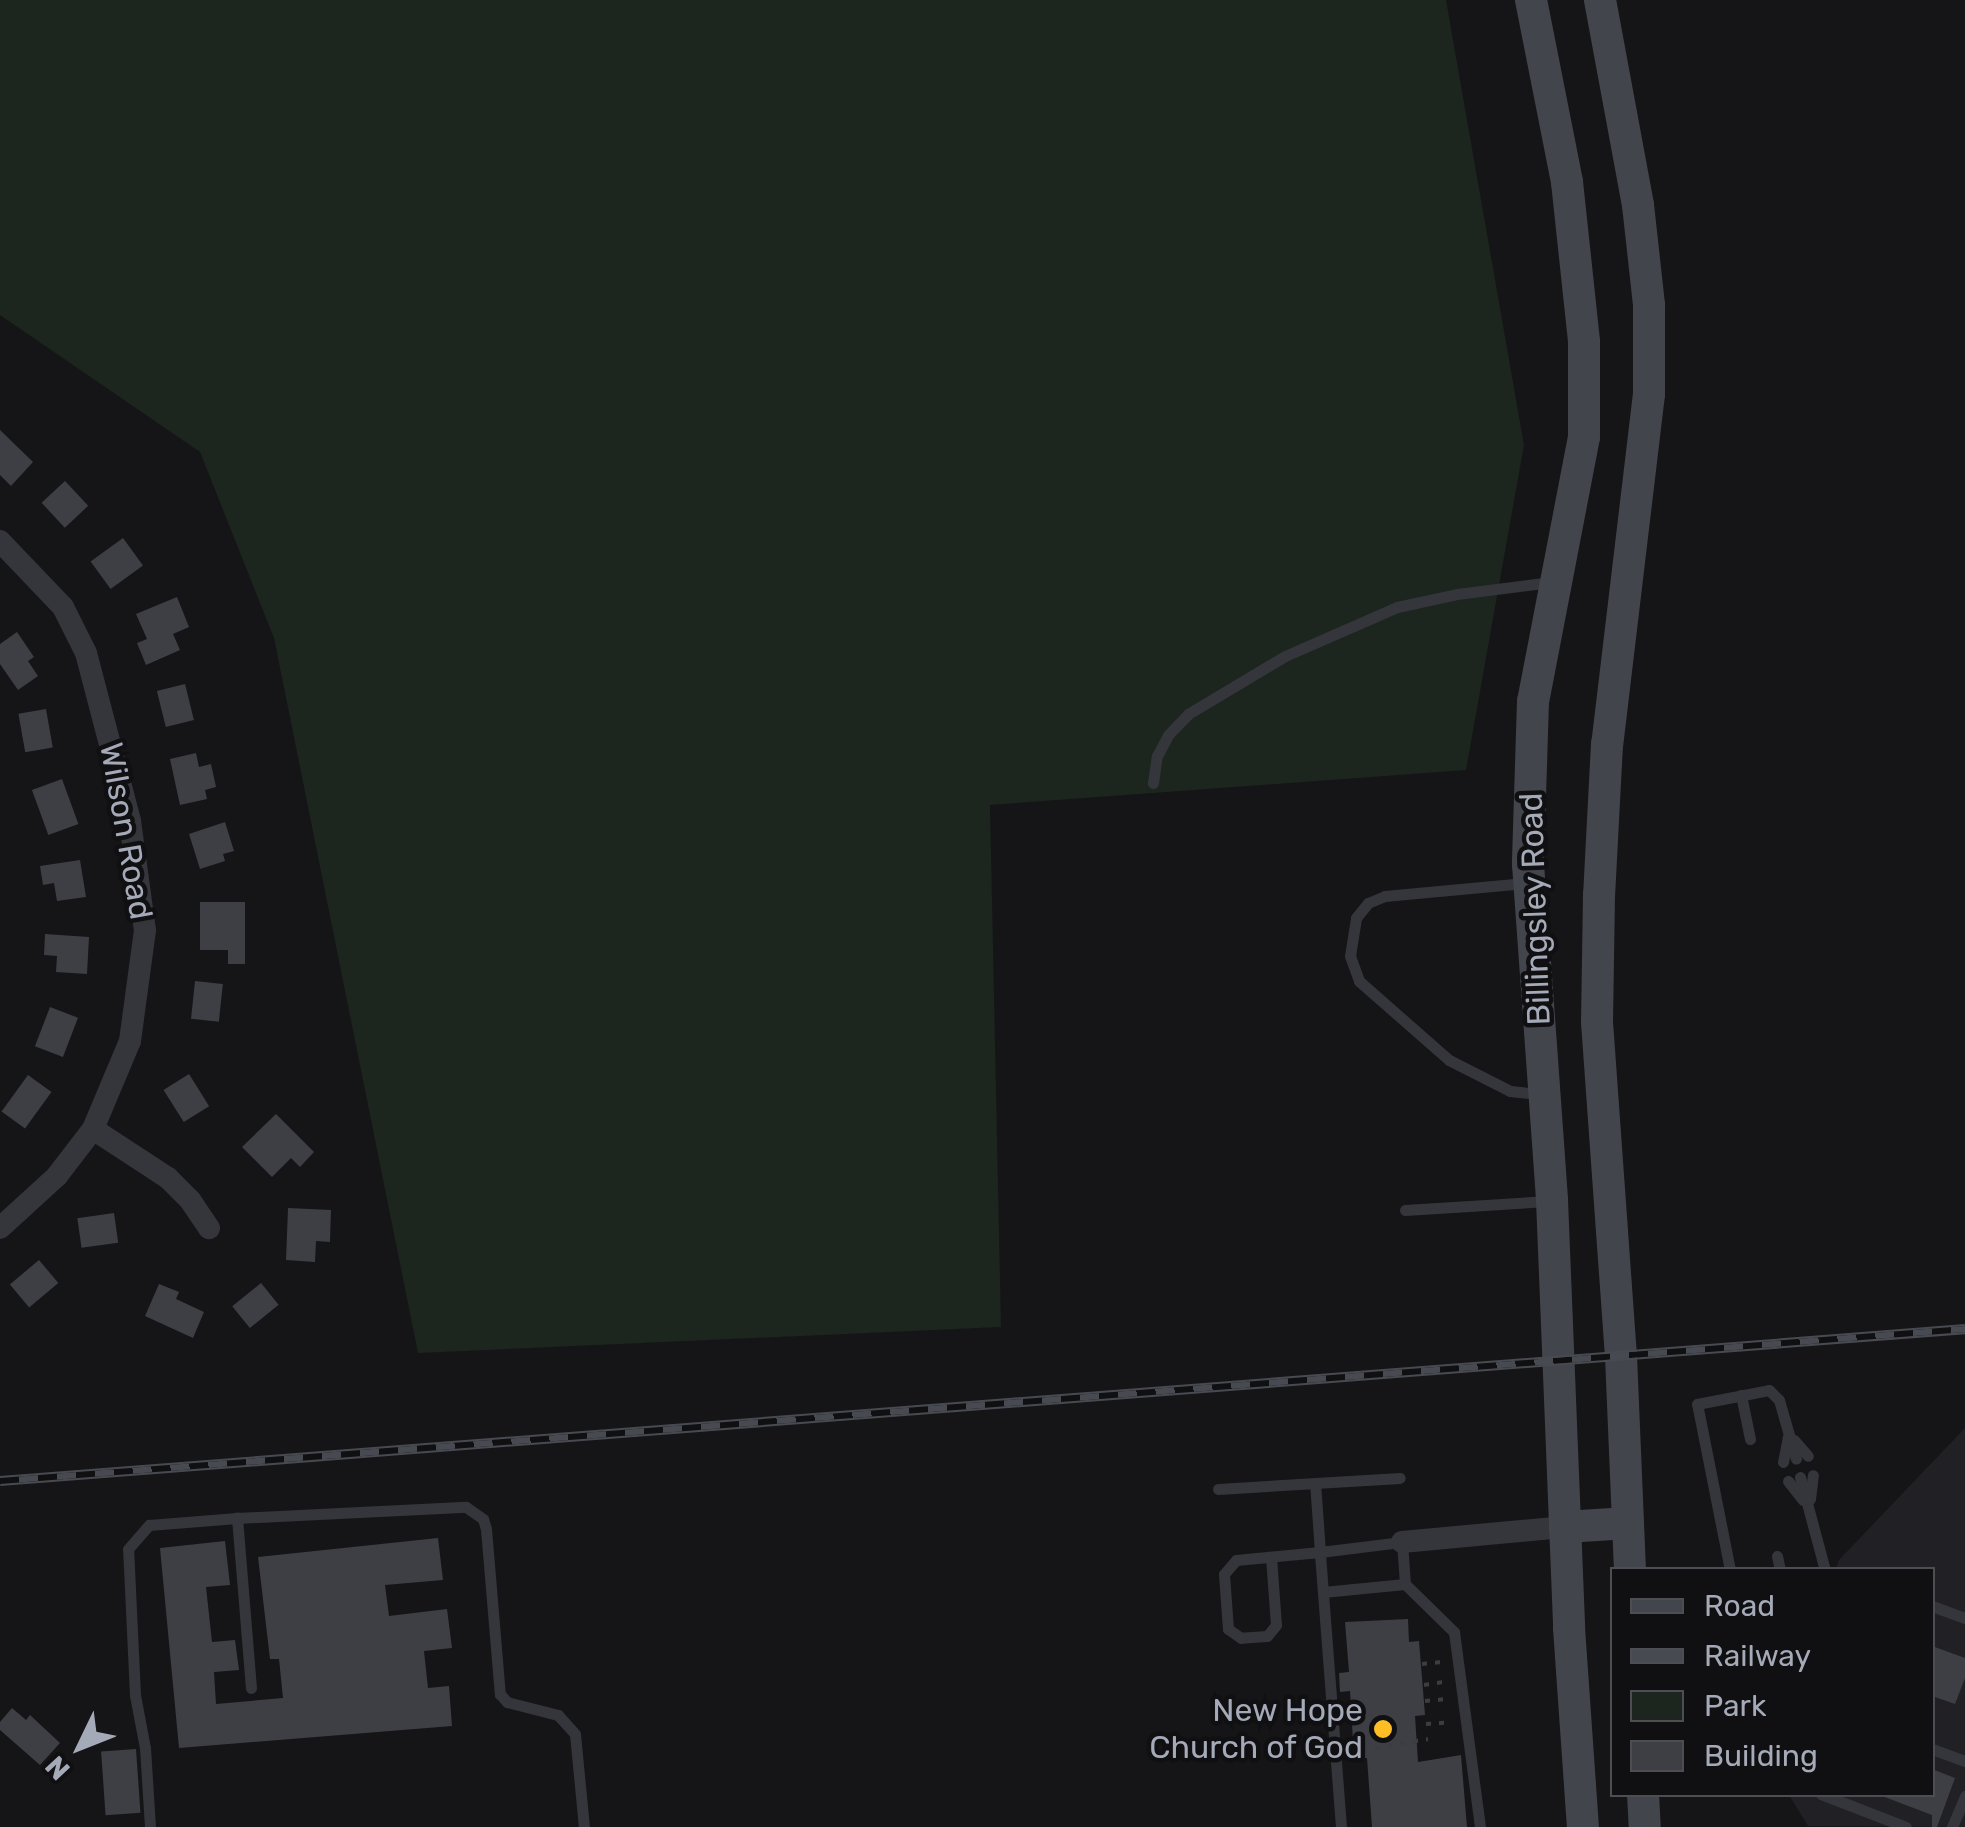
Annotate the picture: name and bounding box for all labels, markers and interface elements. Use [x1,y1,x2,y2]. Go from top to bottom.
street label: Wilson Road [92,740,160,922]
street label: Billingsley Road [1512,792,1558,1026]
legend [1610,1567,1935,1797]
text: Road [1704,1588,1775,1624]
text: Railway [1704,1638,1811,1674]
text: Park [1704,1688,1766,1724]
place label: New Hope Church of God [1149,1692,1363,1767]
north arrow [30,1697,130,1797]
marker: New Hope Church of God [1372,1718,1394,1740]
text: Building [1704,1738,1818,1774]
text: N [39,1749,77,1786]

